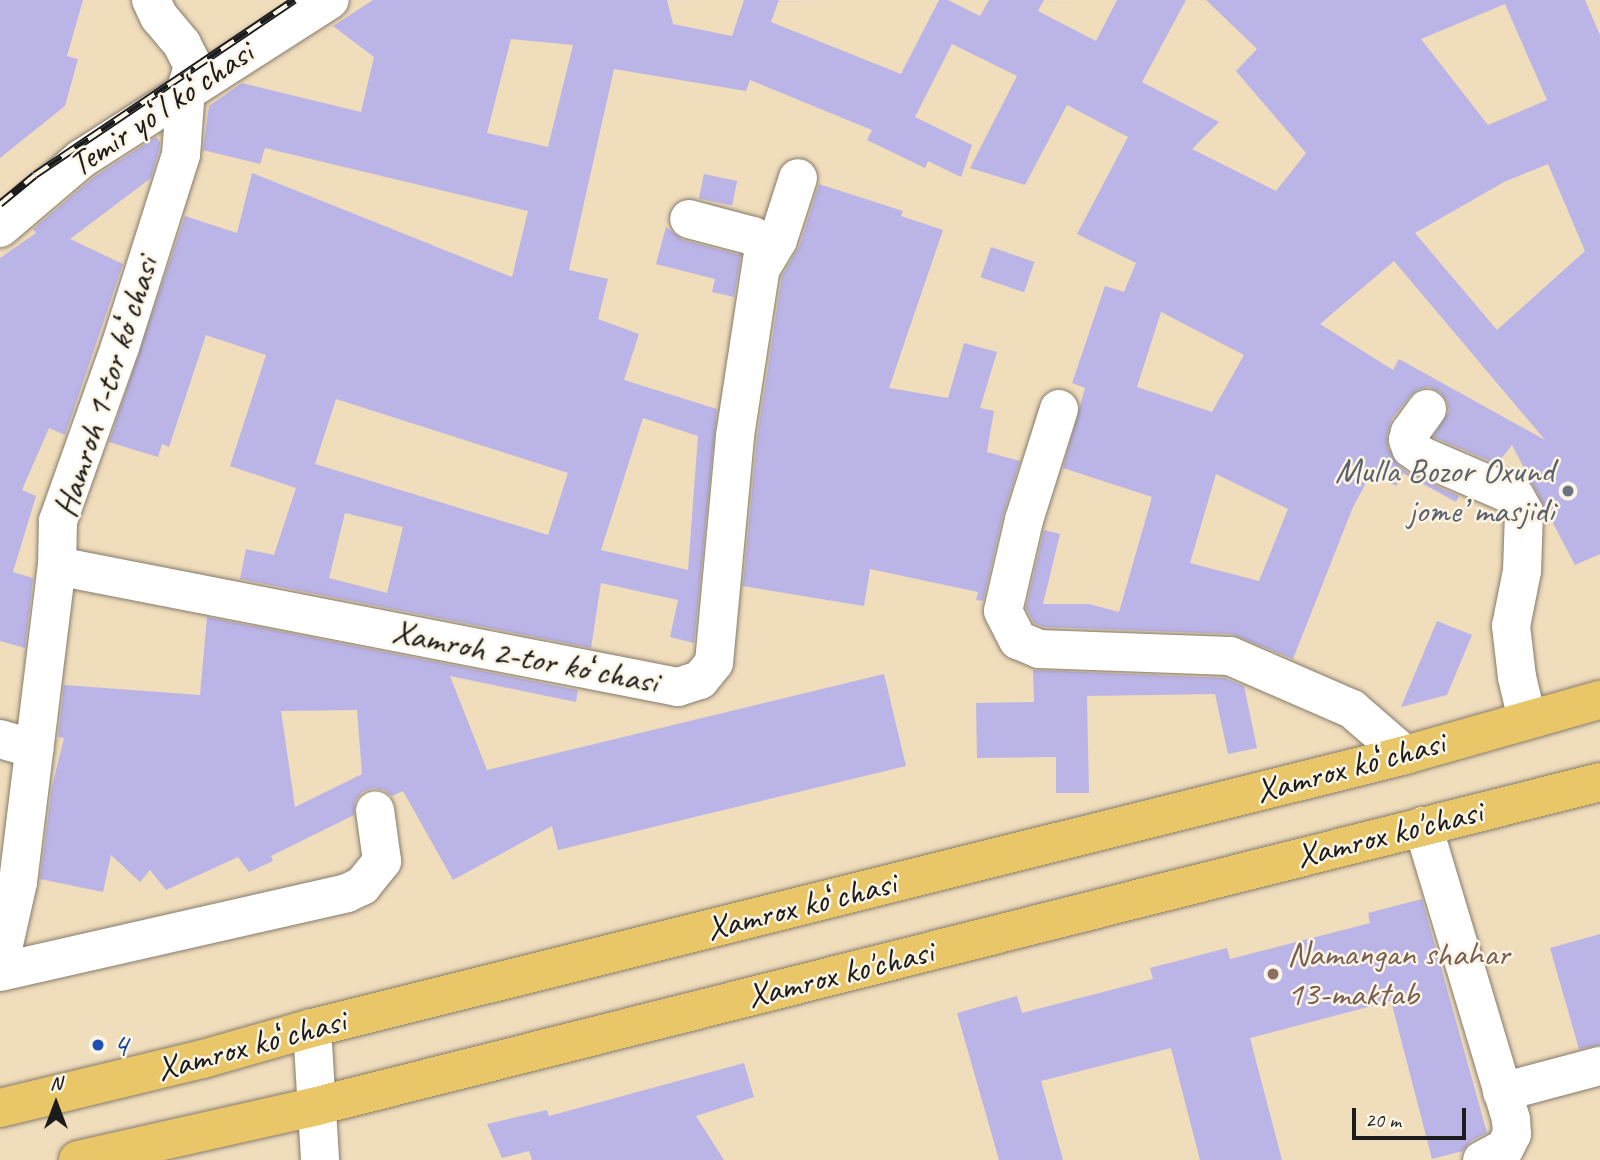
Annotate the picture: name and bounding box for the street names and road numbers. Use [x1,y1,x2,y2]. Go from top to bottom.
street label: Temir yoʻl koʻchasi [61,32,261,186]
street label: Hamroh 1-tor koʻchasi [44,251,168,523]
street label: Xamroh 2-tor koʻchasi [388,611,662,703]
street label: Xamrox koʻchasi [1251,722,1449,812]
street label: Xamrox ko'chasi [1292,791,1486,877]
street label: Xamrox koʻchasi [702,862,900,950]
street label: Xamrox ko'chasi [743,931,937,1017]
street label: Xamrox koʻchasi [152,1000,350,1090]

